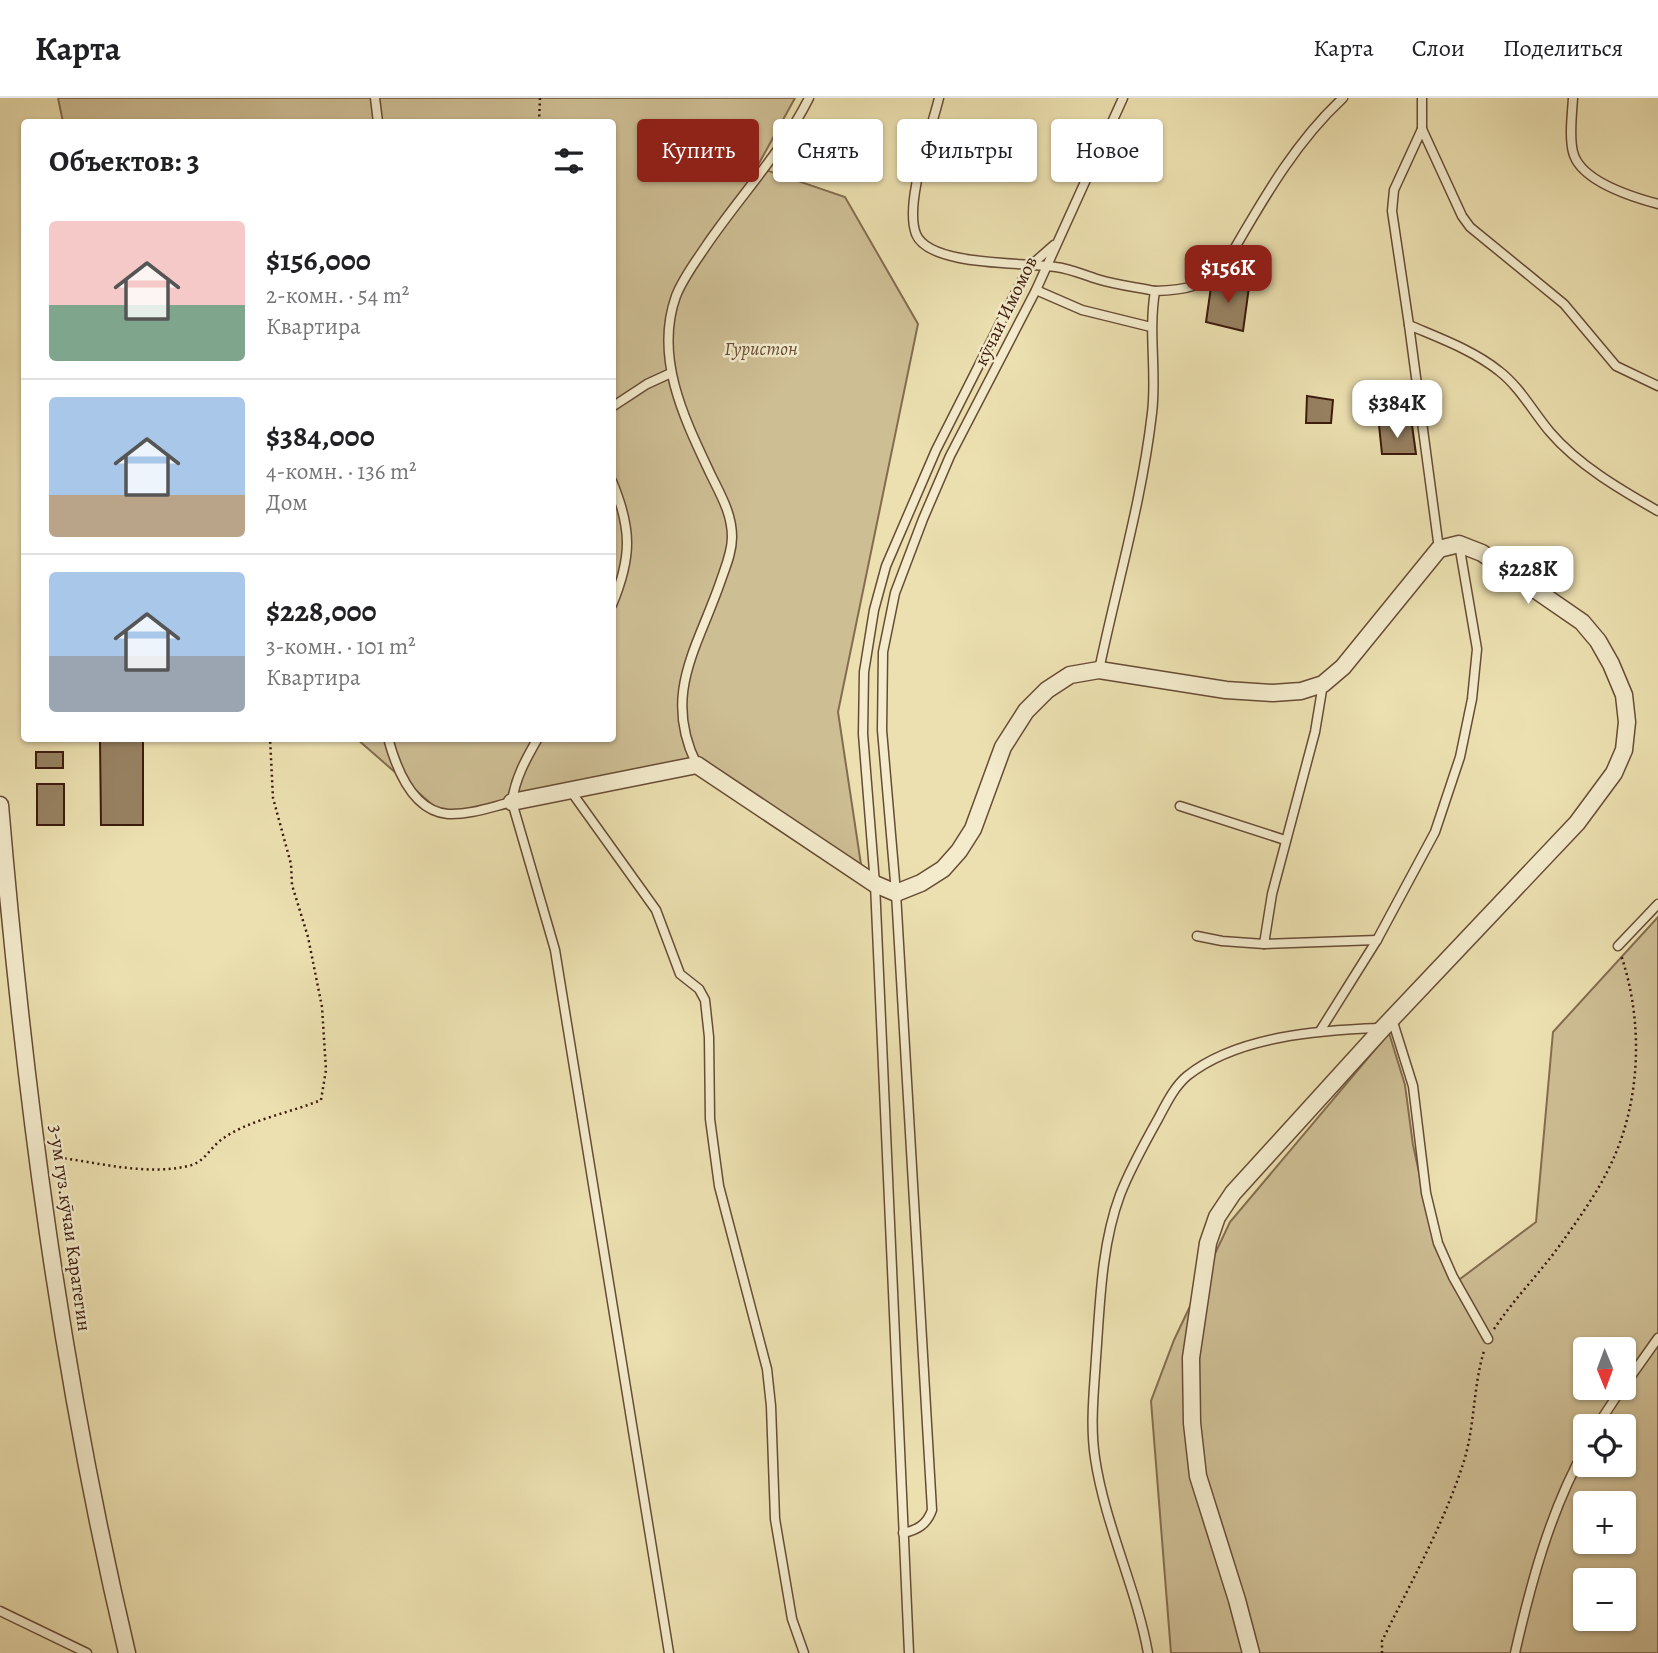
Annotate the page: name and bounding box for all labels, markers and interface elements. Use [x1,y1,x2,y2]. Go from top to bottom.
text: Карта [35,26,121,71]
text: Карта [1313,32,1374,64]
text: Слои [1412,32,1465,64]
text: Поделиться [1503,32,1623,64]
chip: Купить [637,119,759,182]
chip: Снять [773,119,883,182]
chip: Фильтры [897,119,1037,182]
chip: Новое [1051,119,1163,182]
text: Объектов: 3 [49,141,200,181]
icon: filters [550,142,588,180]
text: $156,000 [266,240,371,280]
pin: $156K [1179,246,1277,305]
icon: home [105,249,189,333]
street label: кӯчаи Имомов [968,252,1044,370]
text: $156K [1201,252,1255,283]
text: 2-комн. · 54 m² [266,280,409,311]
text: Квартира [266,311,361,342]
park label: Гуристон [724,336,798,362]
pin: $384K [1348,380,1446,440]
text: $384K [1368,387,1426,418]
text: $384,000 [266,416,375,456]
icon: home [105,425,189,509]
text: 4-комн. · 136 m² [266,456,417,487]
text: Дом [266,487,308,518]
pin: $228K [1479,546,1577,606]
text: $228K [1498,553,1558,584]
text: $228,000 [266,591,377,631]
icon: home [105,600,189,684]
text: 3-комн. · 101 m² [266,631,416,662]
text: Квартира [266,662,361,693]
street label: 3-ум гуз.кӯчаи Каратегин [43,1123,97,1333]
north arrow [1573,1337,1636,1400]
map controls [1573,1337,1636,1631]
button: locate [1573,1414,1636,1477]
button: + [1573,1491,1636,1554]
button: − [1573,1568,1636,1631]

